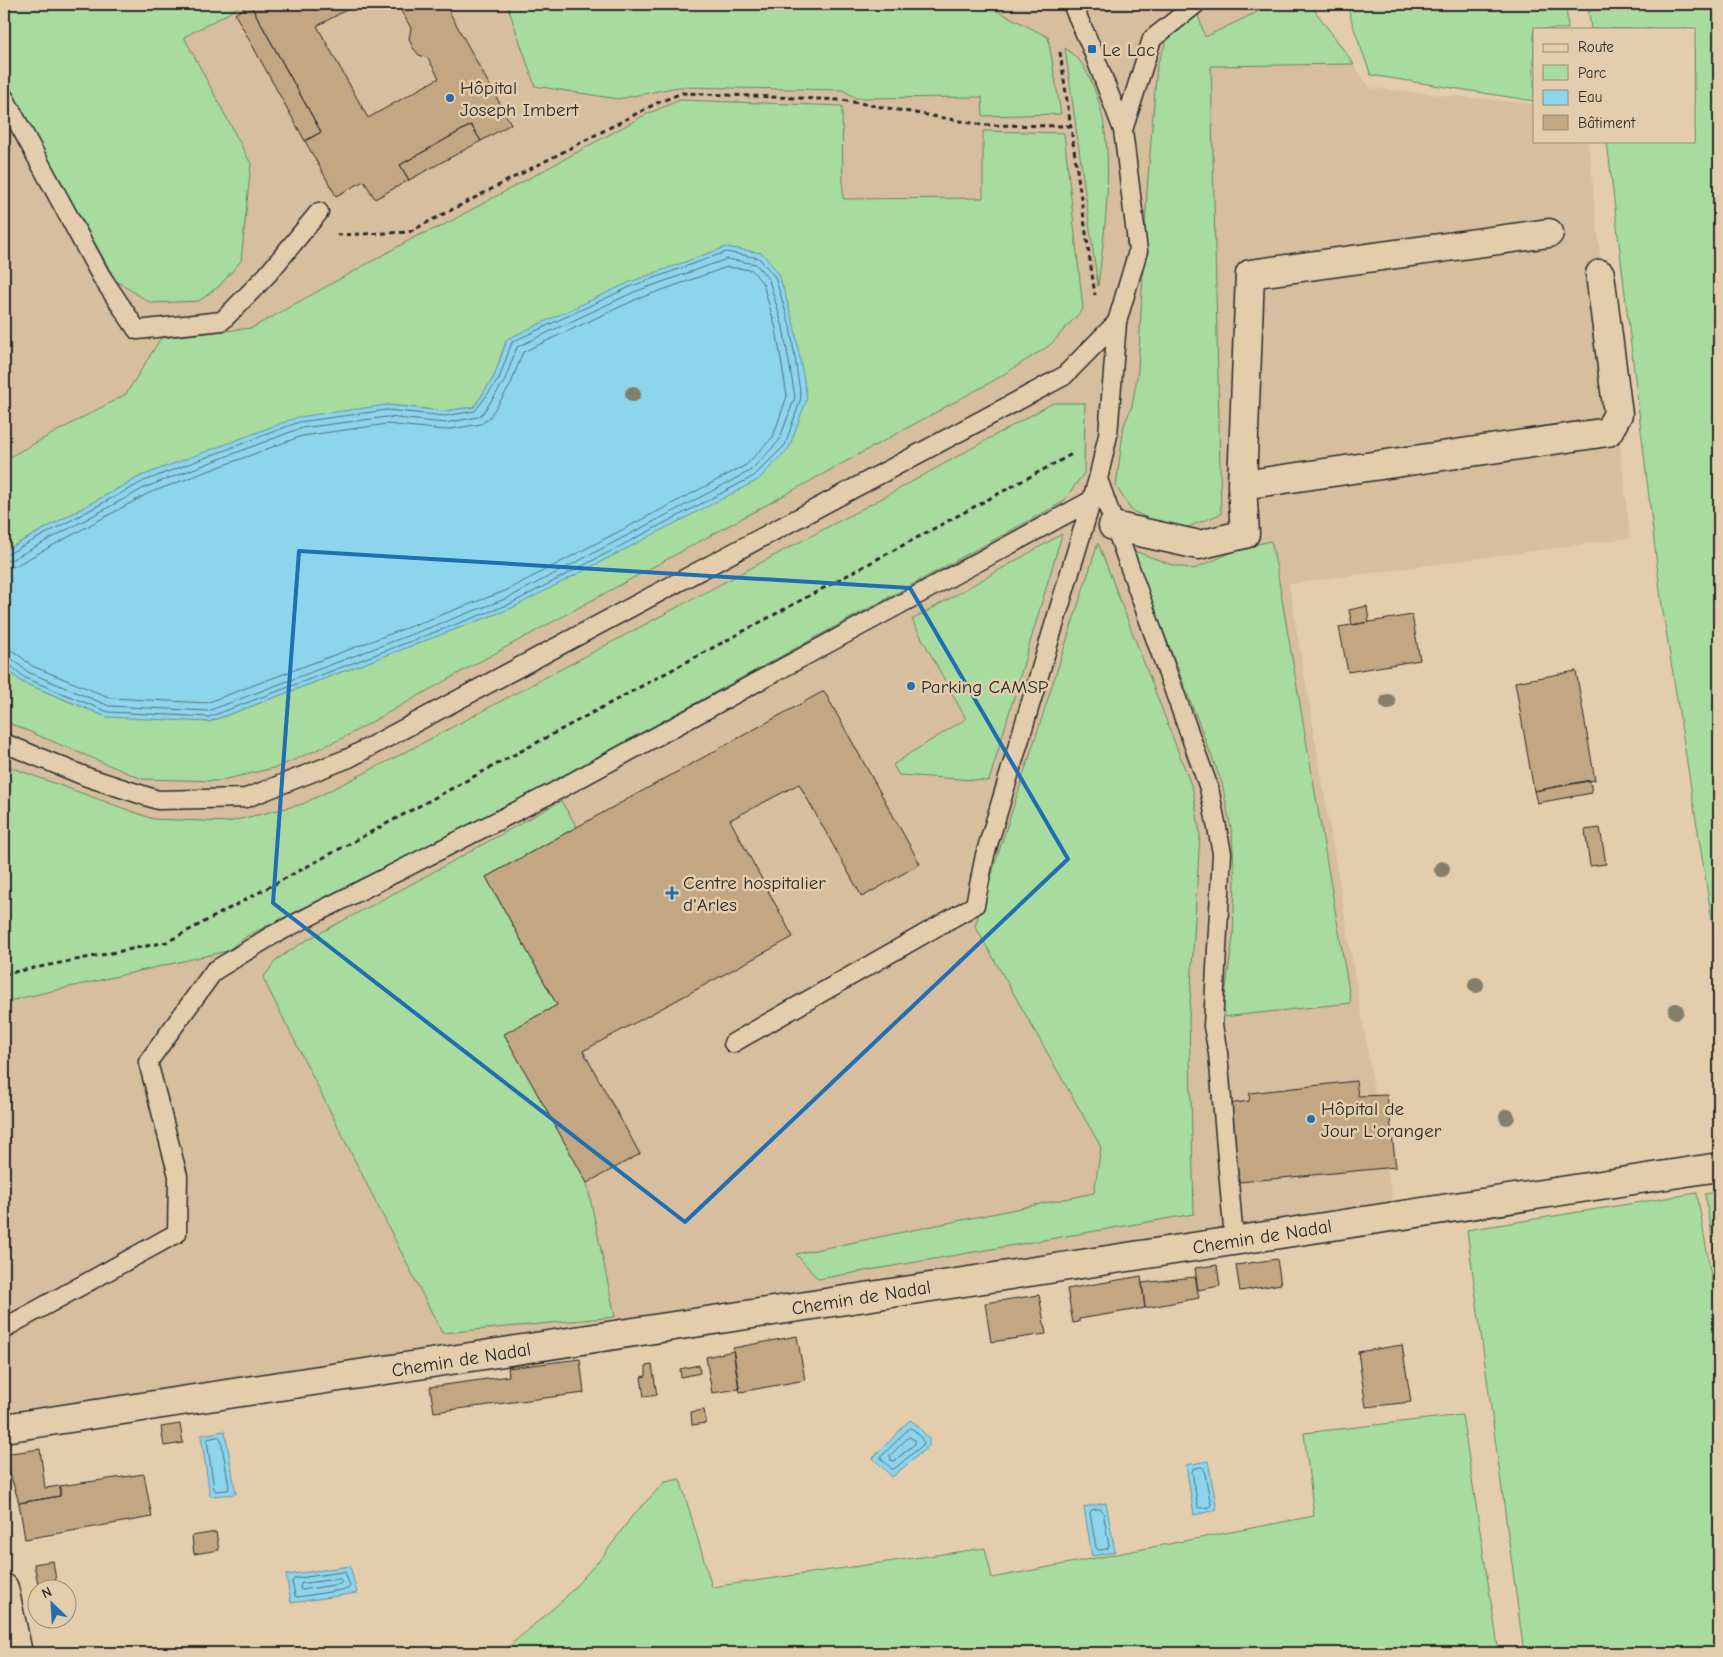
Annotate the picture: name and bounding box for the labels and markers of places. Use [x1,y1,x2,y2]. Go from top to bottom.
place label: Le Lac [1102,39,1155,61]
marker: Le Lac [1086,43,1098,55]
place label: Hôpital Joseph Imbert [460,77,579,121]
marker: Hôpital Joseph Imbert [444,92,456,104]
place label: Parking CAMSP [921,676,1049,698]
marker: Parking CAMSP [905,680,917,692]
place label: Centre hospitalier d'Arles [683,872,826,916]
marker: Centre hospitalier d'Arles [665,886,679,900]
place label: Hôpital de Jour L'oranger [1321,1098,1442,1142]
marker: Hôpital de Jour L'oranger [1305,1113,1317,1125]

